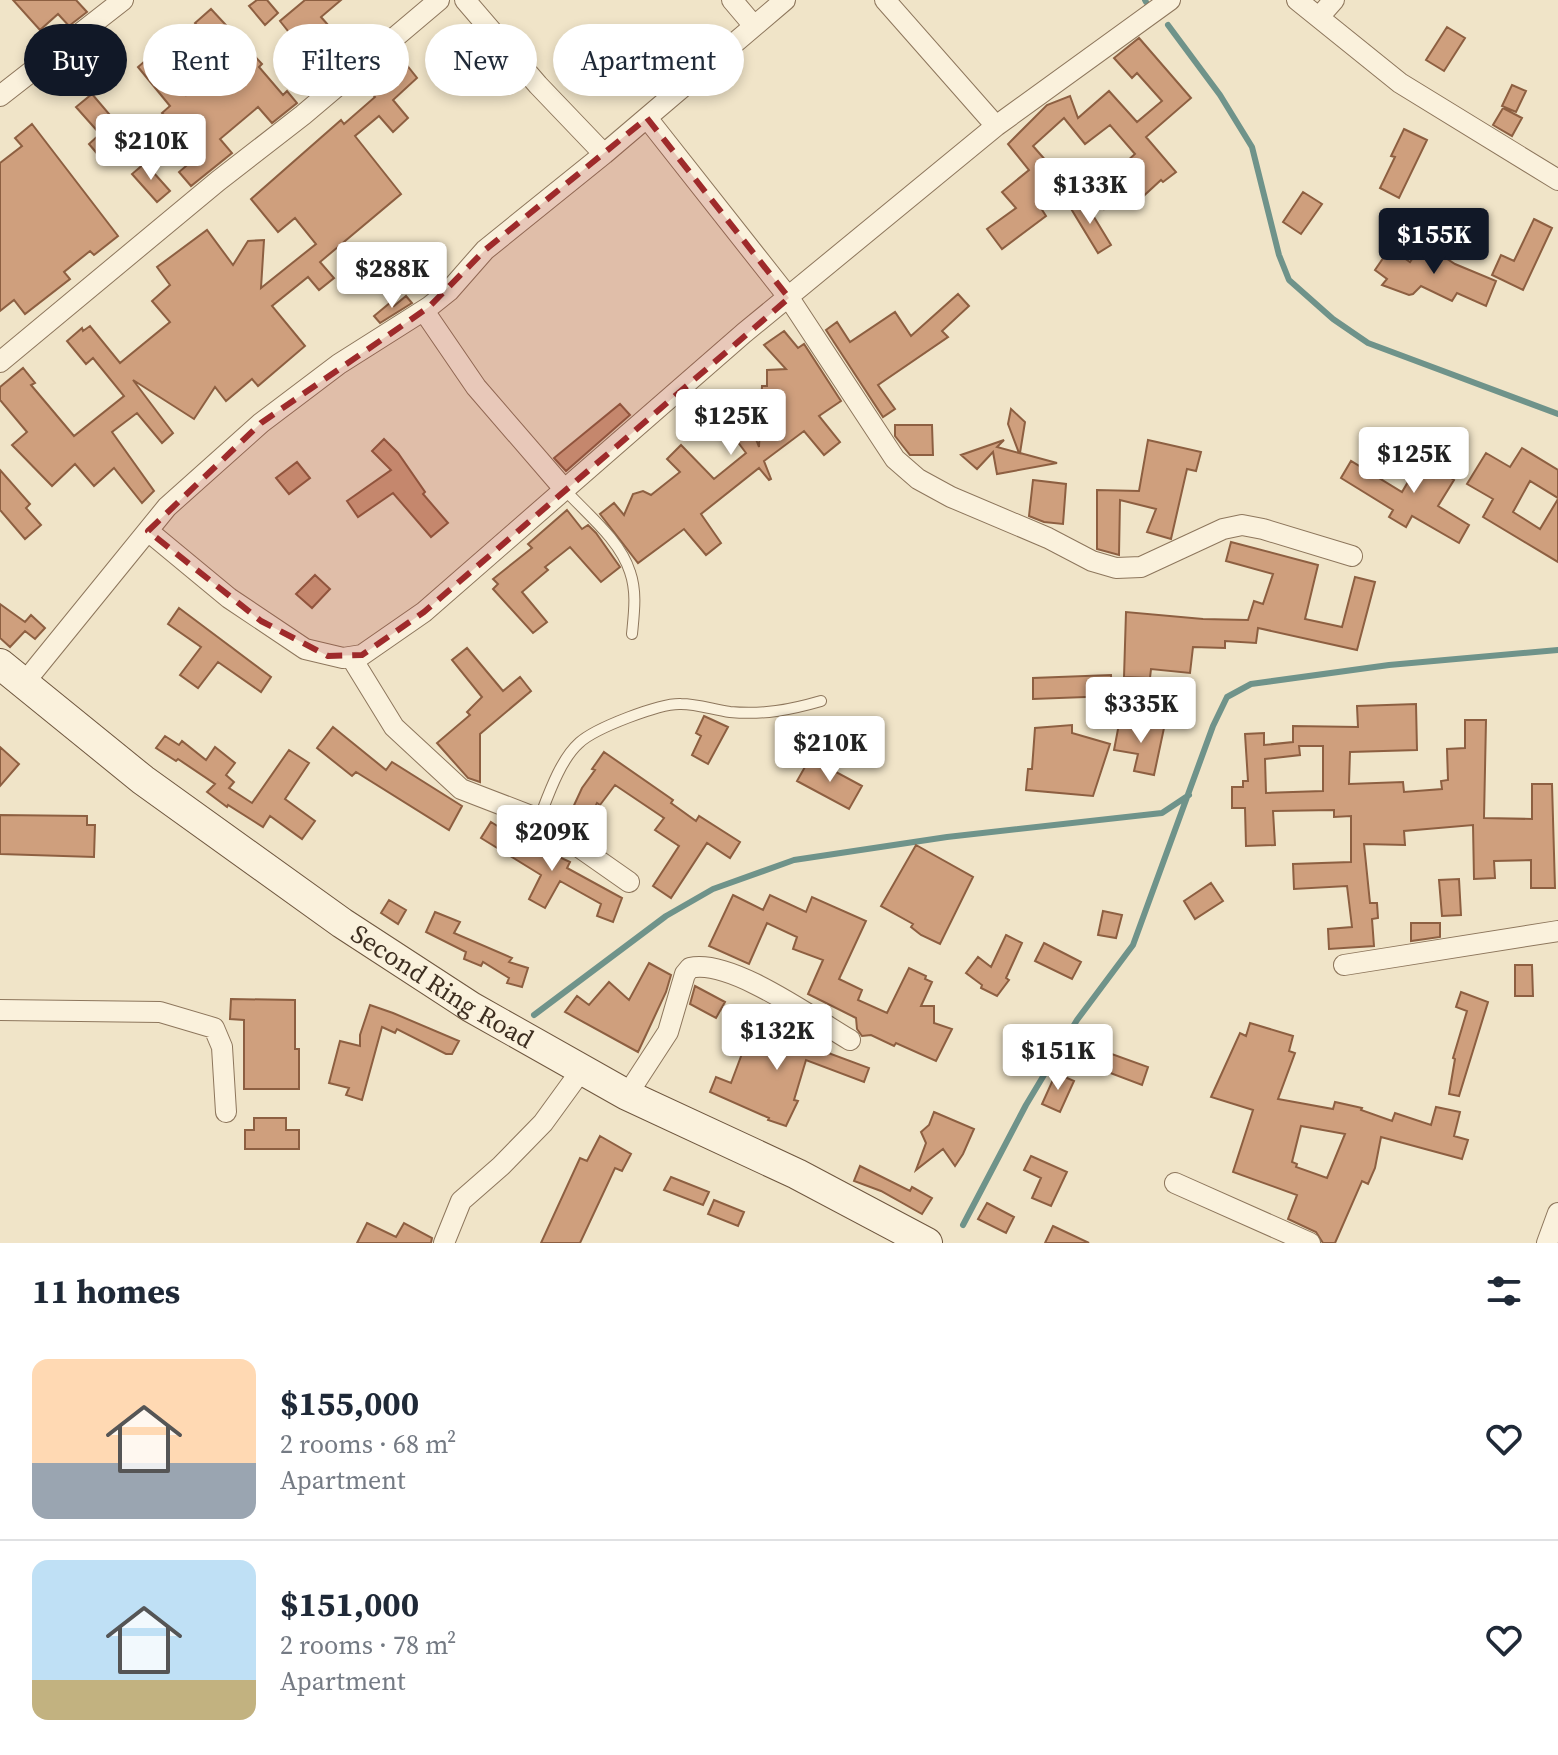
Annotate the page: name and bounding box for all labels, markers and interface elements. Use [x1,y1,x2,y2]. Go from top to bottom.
chip: Buy [24,24,127,96]
chip: Rent [143,24,257,96]
chip: Filters [273,24,409,96]
chip: New [425,24,537,96]
chip: Apartment [553,24,744,96]
pin: $210K [95,114,207,182]
text: $210K [114,122,188,158]
pin: $133K [1034,158,1146,226]
text: $133K [1053,166,1127,202]
pin: $155K [1378,208,1490,276]
text: $155K [1397,216,1471,252]
pin: $288K [336,242,448,310]
text: $288K [355,250,429,286]
pin: $125K [675,389,787,457]
text: $125K [694,397,768,433]
pin: $125K [1358,427,1470,495]
text: $125K [1377,435,1451,471]
pin: $335K [1085,677,1197,745]
text: $335K [1104,685,1178,721]
pin: $210K [774,716,886,784]
text: $210K [793,724,867,760]
pin: $209K [496,805,608,873]
text: $209K [515,813,589,849]
street label: Second Ring Road [344,916,541,1057]
pin: $132K [721,1004,833,1072]
text: $132K [740,1012,814,1048]
pin: $151K [1002,1024,1114,1092]
text: $151K [1021,1032,1095,1068]
text: 11 homes [32,1268,180,1314]
icon: filters [1482,1269,1526,1313]
text: $155,000 [280,1380,419,1426]
icon: home [96,1391,192,1487]
icon: heart [1482,1417,1526,1461]
text: 2 rooms · 68 m² [280,1426,456,1462]
text: Apartment [280,1462,405,1498]
text: $151,000 [280,1581,419,1627]
icon: home [96,1592,192,1688]
icon: heart [1482,1618,1526,1662]
text: 2 rooms · 78 m² [280,1627,456,1663]
text: Apartment [280,1663,405,1699]

